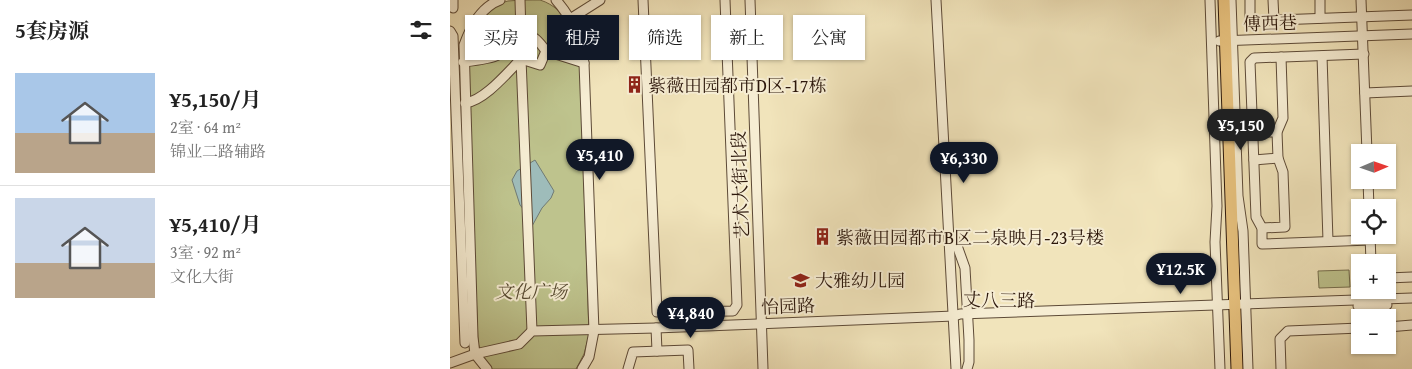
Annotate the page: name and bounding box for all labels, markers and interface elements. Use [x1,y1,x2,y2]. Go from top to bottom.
street label: 傅西巷 [1243,9,1297,37]
text: 5套房源 [15,15,89,46]
chip: 买房 [465,15,537,60]
chip: 租房 [547,15,619,60]
chip: 筛选 [629,15,701,60]
chip: 新上 [711,15,783,60]
chip: 公寓 [793,15,865,60]
icon: filters [407,16,435,44]
place label: 紫薇田园都市D区-17栋 [648,72,826,99]
building icon: 紫薇田园都市D区-17栋 [624,75,644,95]
text: ¥5,150/月 [170,84,261,115]
icon: home [55,93,115,153]
pin: ¥5,150 [1200,108,1282,151]
text: ¥5,150 [1218,113,1264,137]
text: 2室 · 64 m² [170,115,241,139]
street label: 艺术大街北段 [725,131,755,239]
pin: ¥5,410 [559,138,641,181]
text: 锦业二路辅路 [170,139,266,163]
pin: ¥6,330 [923,142,1005,184]
text: ¥5,410 [577,143,623,167]
north arrow [1351,144,1396,189]
map controls [1351,144,1396,354]
text: ¥6,330 [941,146,987,170]
button: locate [1351,199,1396,244]
text: ¥5,410/月 [170,209,261,240]
icon: home [55,218,115,278]
place label: 紫薇田园都市B区二泉映月-23号楼 [836,224,1104,251]
building icon: 紫薇田园都市B区二泉映月-23号楼 [812,227,832,247]
text: 3室 · 92 m² [170,240,241,264]
pin: ¥12.5K [1140,252,1222,295]
button: + [1351,254,1396,299]
text: ¥12.5K [1157,257,1205,281]
text: 文化大街 [170,264,234,288]
place label: 大雅幼儿园 [815,267,905,294]
school or university icon: 大雅幼儿园 [791,270,811,290]
park label: 文化广场 [495,278,569,305]
street label: 丈八三路 [963,286,1035,314]
street label: 怡园路 [761,292,815,320]
pin: ¥4,840 [650,296,732,339]
text: ¥4,840 [668,301,714,325]
button: − [1351,309,1396,354]

